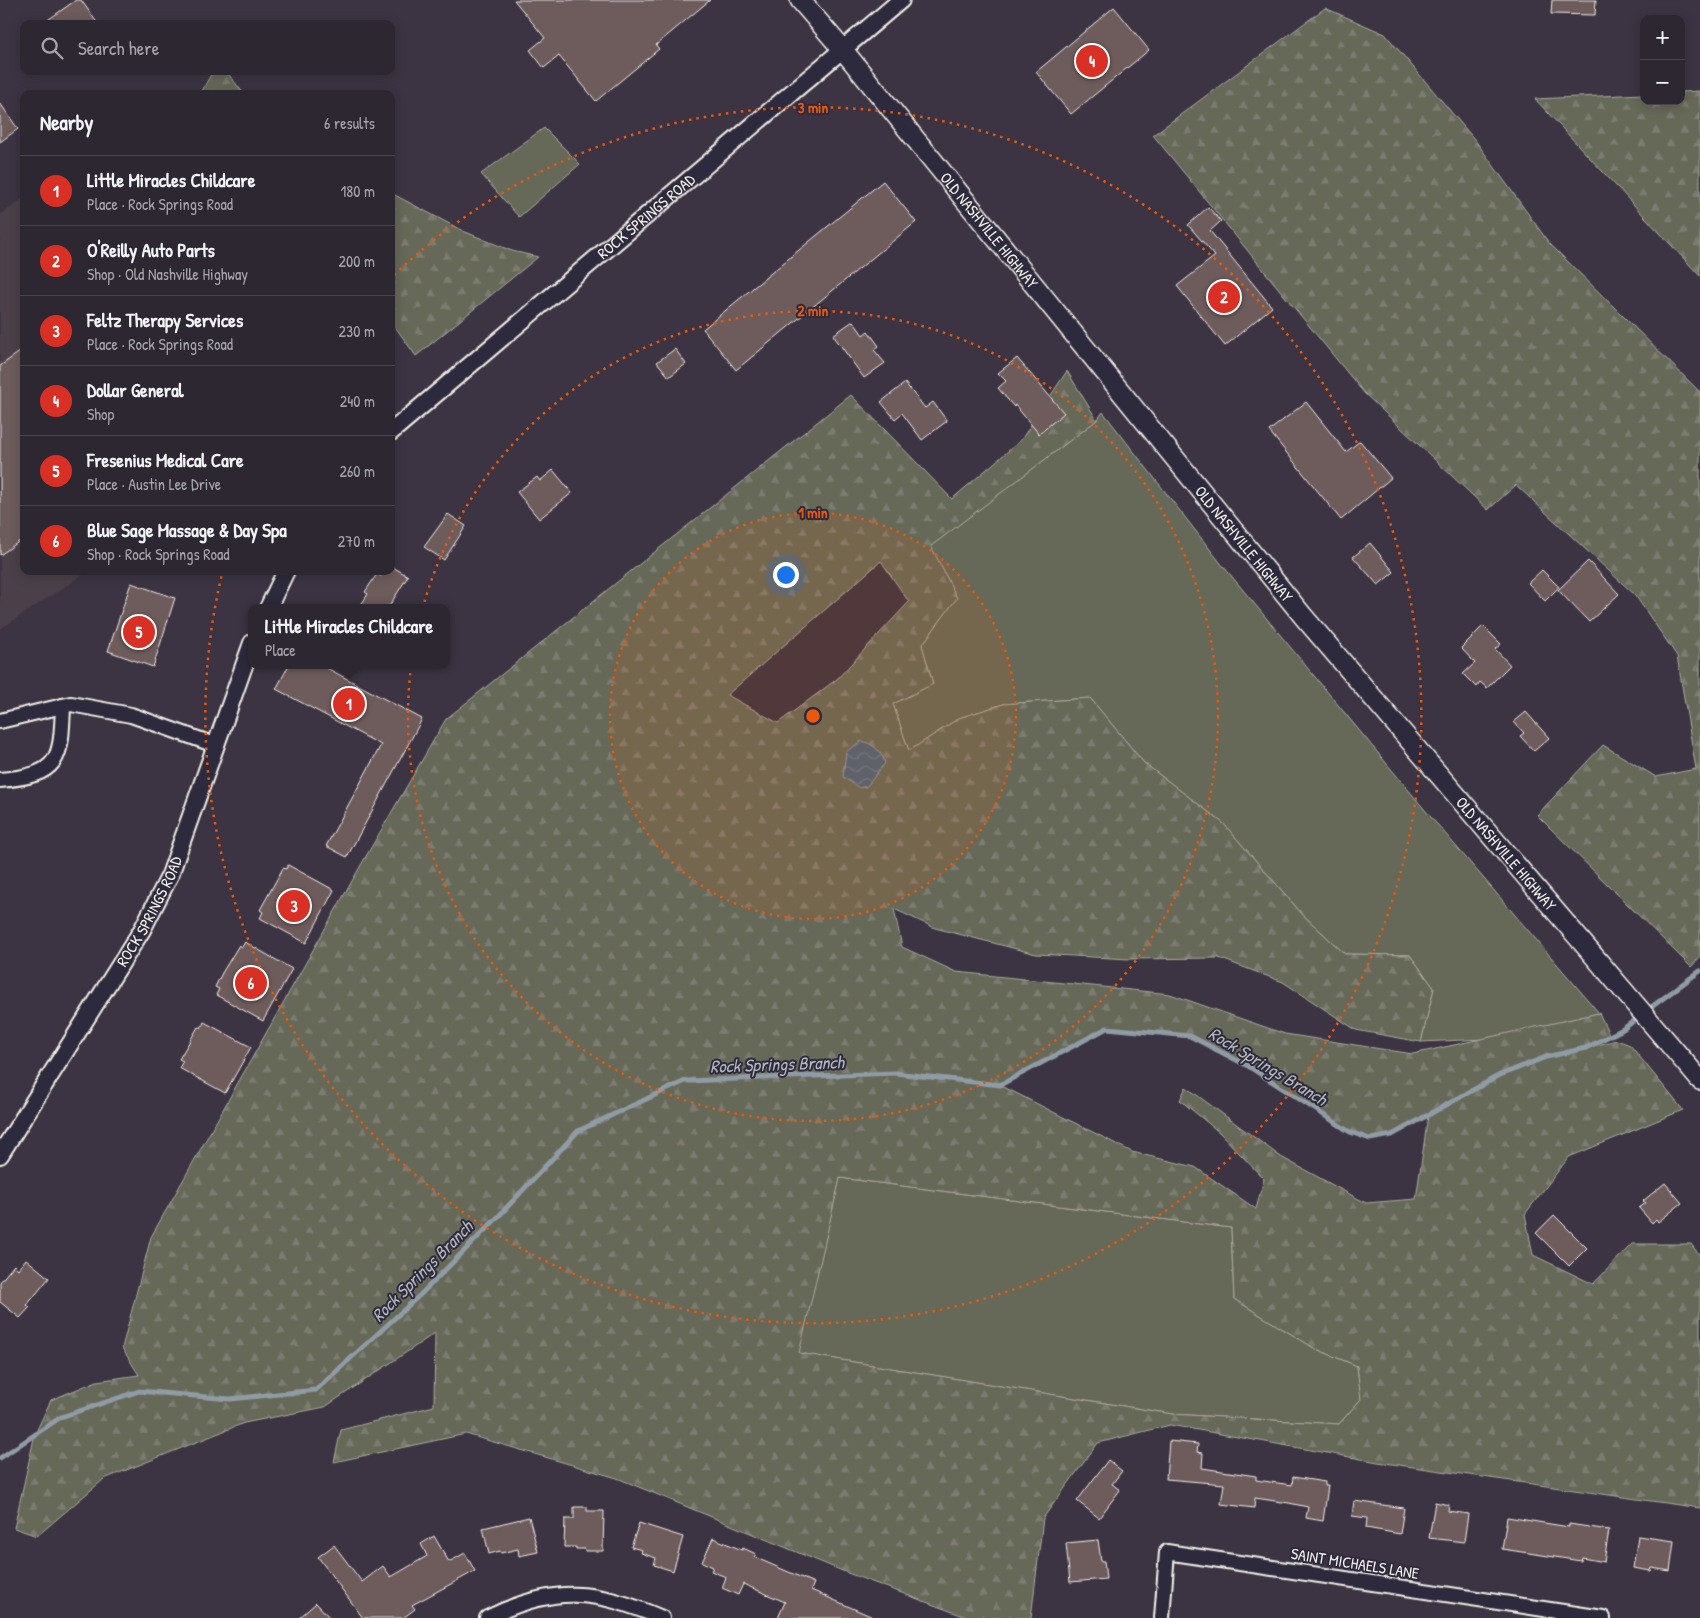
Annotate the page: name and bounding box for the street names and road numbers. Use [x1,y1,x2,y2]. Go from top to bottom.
street label: OLD NASHVILLE HIGHWAY [935,167,1043,293]
street label: ROCK SPRINGS ROAD [592,168,700,264]
street label: OLD NASHVILLE HIGHWAY [1190,481,1298,606]
street label: OLD NASHVILLE HIGHWAY [1451,792,1561,915]
street label: ROCK SPRINGS ROAD [111,853,187,971]
street label: SAINT MICHAELS LANE [1289,1542,1421,1584]

